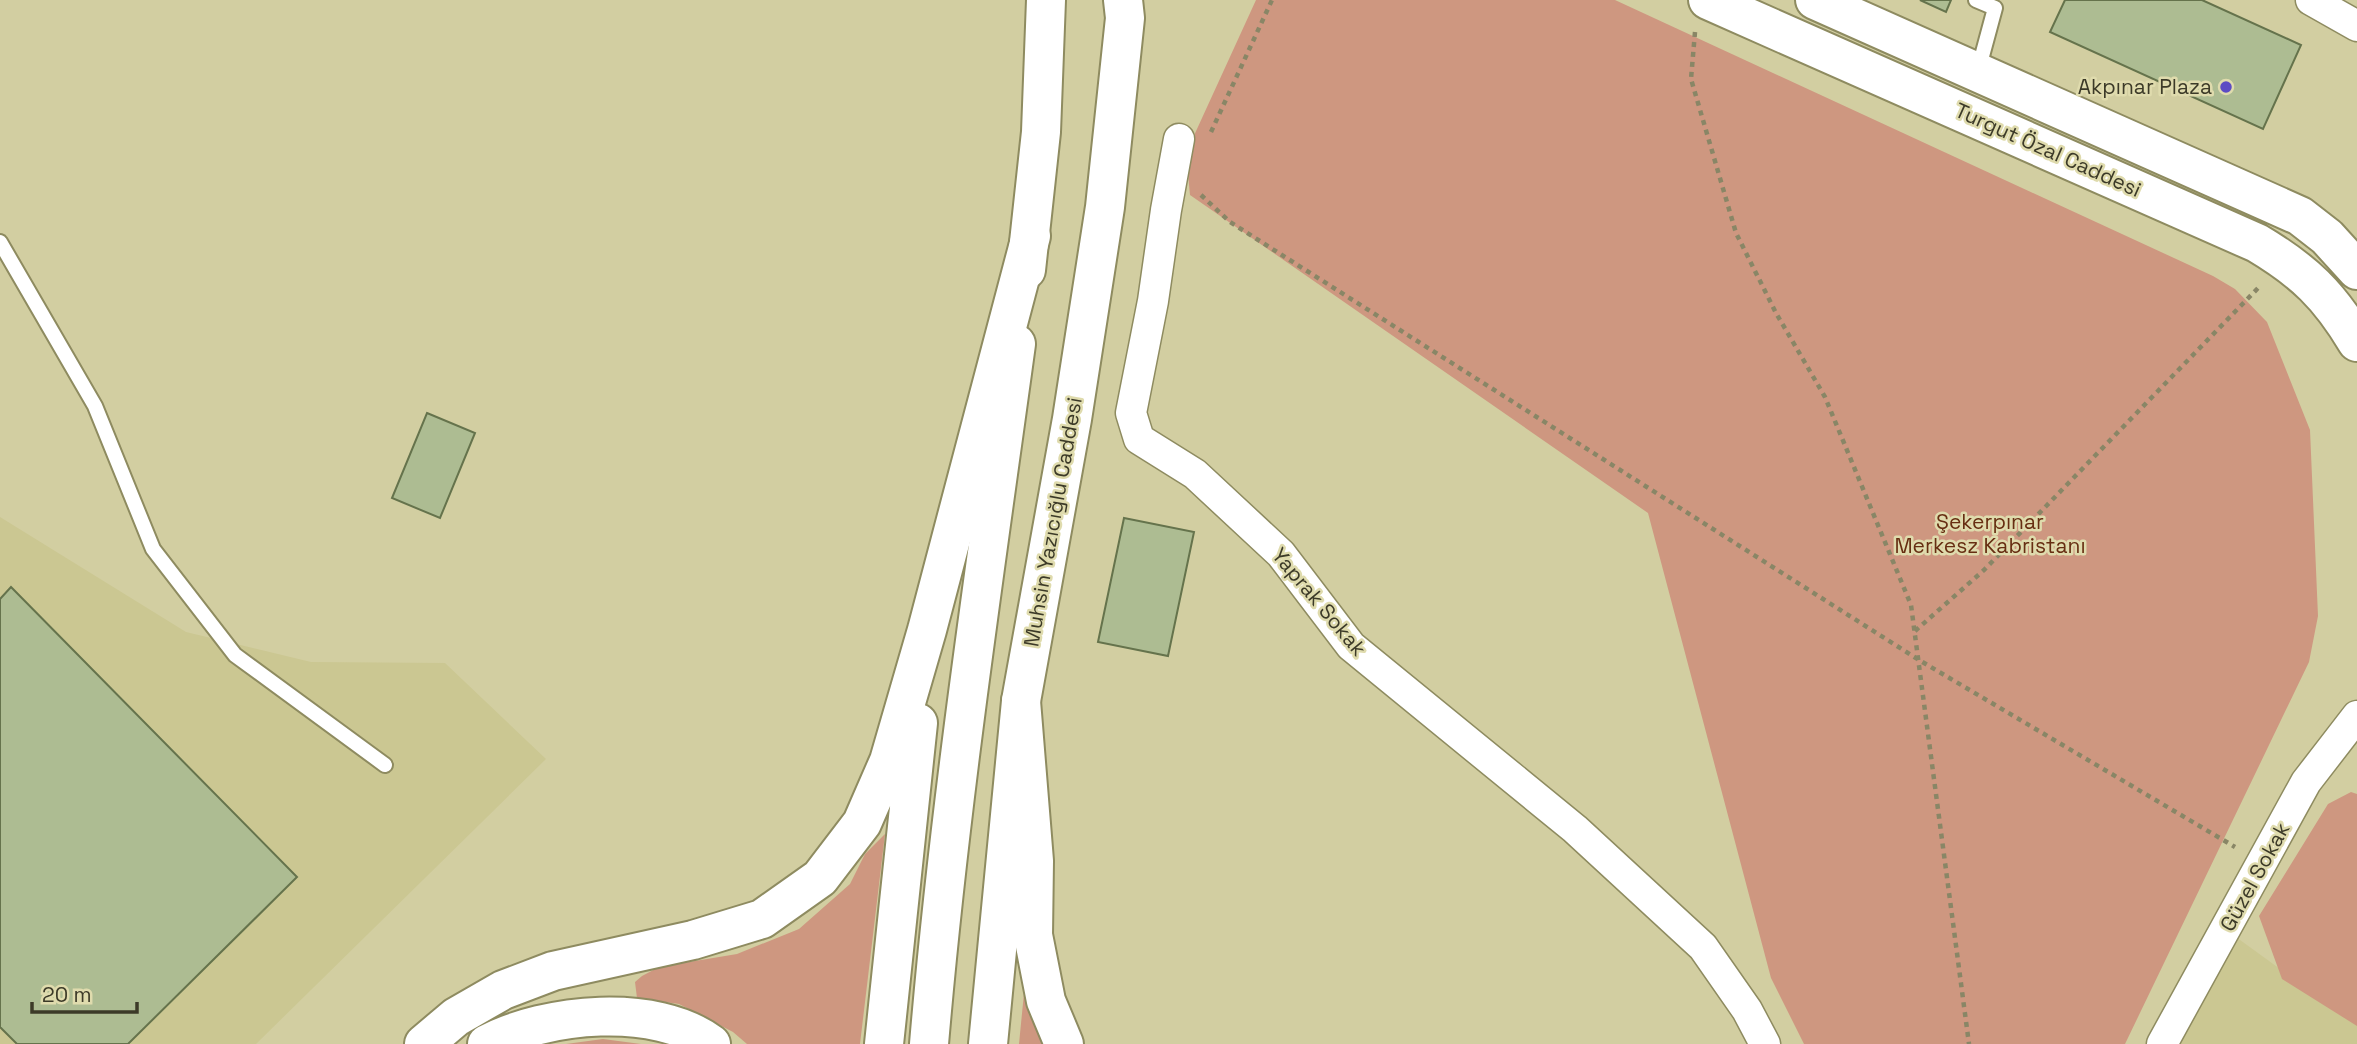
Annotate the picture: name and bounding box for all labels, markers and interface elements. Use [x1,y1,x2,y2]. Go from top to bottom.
place label: Akpınar Plaza [2078,73,2212,100]
marker: Akpınar Plaza [2218,79,2234,95]
street label: Turgut Özal Caddesi [1951,96,2146,203]
street label: Muhsin Yazıcığlu Caddesi [1017,395,1088,649]
park label: Şekerpınar Merkesz Kabristanı [1894,508,2086,559]
street label: Yaprak Sokak [1266,542,1373,661]
street label: Güzel Sokak [2214,818,2296,936]
scale bar [32,970,136,1014]
text: 20 m [42,981,92,1008]

